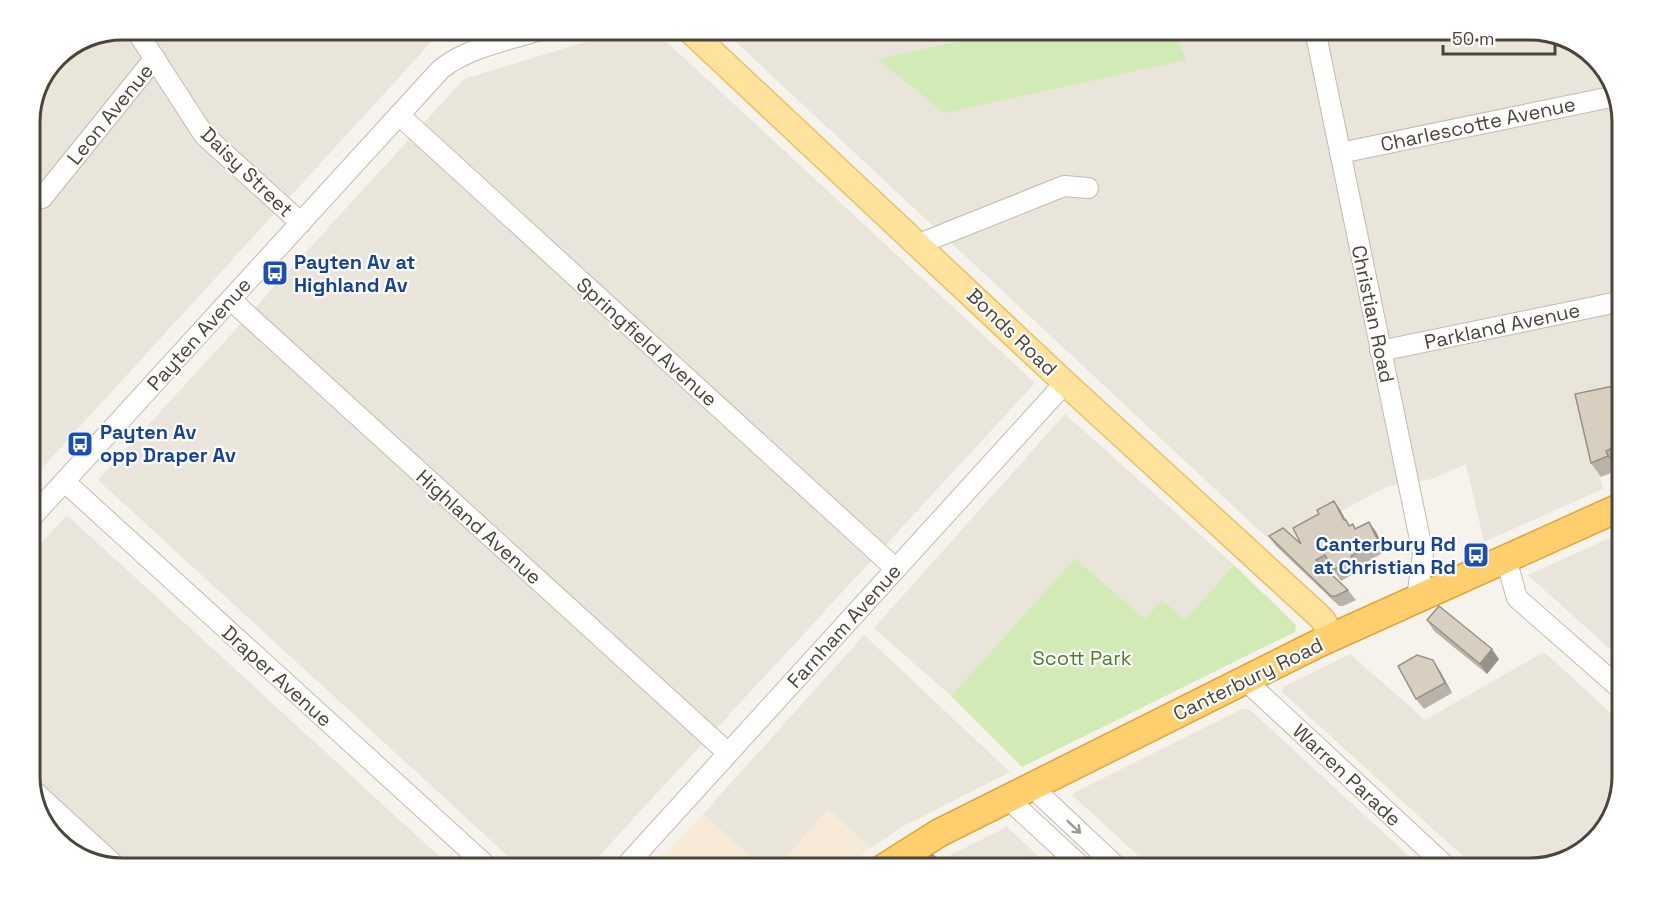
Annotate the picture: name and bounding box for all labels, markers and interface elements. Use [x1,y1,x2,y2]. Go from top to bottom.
scale bar [1443,18,1556,56]
text: 50 m [1452,27,1494,50]
street label: Leon Avenue [61,58,159,170]
street label: Charlescotte Avenue [1378,91,1578,157]
street label: Daisy Street [195,121,299,223]
street label: Christian Road [1346,243,1400,385]
place label: Payten Av at Highland Av [294,249,415,298]
bus stop icon: Payten Av at Highland Av [260,258,290,288]
street label: Payten Avenue [141,272,257,396]
street label: Springfield Avenue [571,272,723,412]
street label: Bonds Road [961,283,1063,381]
street label: Parkland Avenue [1422,297,1582,355]
place label: Payten Av opp Draper Av [100,419,236,468]
bus stop icon: Payten Av opp Draper Av [65,429,95,459]
street label: Highland Avenue [411,464,547,590]
place label: Canterbury Rd at Christian Rd [1313,531,1456,580]
bus stop icon: Canterbury Rd at Christian Rd [1461,540,1491,570]
street label: Farnham Avenue [781,558,907,694]
street label: Draper Avenue [216,620,338,732]
street label: Canterbury Road [1169,631,1327,727]
park label: Scott Park [1033,645,1132,671]
street label: Warren Parade [1287,718,1407,832]
one-way arrow [1066,820,1081,834]

